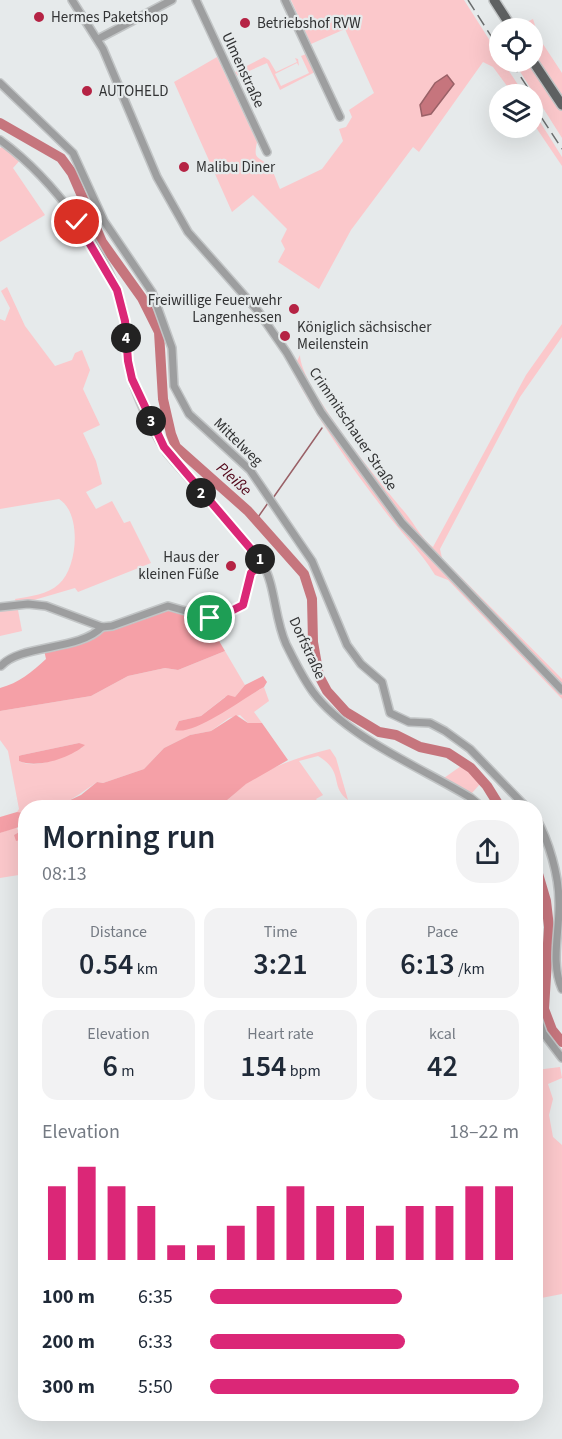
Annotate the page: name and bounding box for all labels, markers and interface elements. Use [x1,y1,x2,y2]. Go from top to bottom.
place label: Hermes Paketshop [51,7,168,28]
marker: Hermes Paketshop [32,10,46,24]
place label: Betriebshof RVW [257,13,361,34]
marker: Betriebshof RVW [238,16,252,30]
map controls [489,18,543,138]
button: locate [489,18,543,72]
street label: Ulmenstraße [216,29,270,111]
place label: AUTOHELD [99,81,168,102]
marker: AUTOHELD [80,84,94,98]
button: layers [489,84,543,138]
place label: Malibu Diner [196,157,276,178]
marker: Malibu Diner [177,160,191,174]
pin [51,196,102,247]
icon: check [60,205,93,238]
place label: Freiwillige Feuerwehr Langenhessen [148,290,283,328]
marker: Freiwillige Feuerwehr Langenhessen [287,302,301,316]
place label: Königlich sächsischer Meilenstein [297,317,432,355]
pin: 4 [111,323,141,353]
text: 4 [122,327,130,349]
marker: Königlich sächsischer Meilenstein [278,329,292,343]
street label: Crimmitschauer Straße [304,363,402,495]
pin: 3 [136,406,166,436]
text: 3 [147,410,155,432]
street label: Mittelweg [209,413,268,471]
water label: Pleiße [211,457,257,501]
pin: 2 [186,478,216,508]
text: 2 [197,482,205,504]
pin: 1 [245,544,275,574]
place label: Haus der kleinen Füße [138,547,220,585]
text: 1 [256,548,264,570]
marker: Haus der kleinen Füße [224,559,238,573]
pin [184,592,235,643]
icon: arrive [193,601,226,634]
street label: Dorfstraße [283,613,331,683]
text: Morning run [42,814,216,861]
button: share [456,820,519,883]
text: 08:13 [42,860,87,888]
text: Distance [90,921,147,943]
text: Time [264,921,297,943]
text: Pace [427,921,458,943]
text: 0.54 [79,943,134,986]
text: 3:21 [253,943,308,986]
text: 6:13 [400,943,455,986]
text: km [134,958,158,980]
text: /km [455,958,485,980]
text: Elevation [87,1023,150,1045]
text: Heart rate [247,1023,314,1045]
text: kcal [429,1023,456,1045]
text: 6 [103,1045,118,1088]
text: 154 [240,1045,286,1088]
text: 42 [427,1045,458,1088]
text: m [118,1060,134,1082]
text: bpm [286,1060,321,1082]
text: Elevation [42,1118,120,1146]
text: 18–22 m [449,1118,519,1146]
text: 100 m [42,1283,95,1311]
text: 6:35 [138,1283,173,1311]
text: 200 m [42,1328,95,1356]
text: 6:33 [138,1328,173,1356]
text: 300 m [42,1373,95,1401]
text: 5:50 [138,1373,173,1401]

